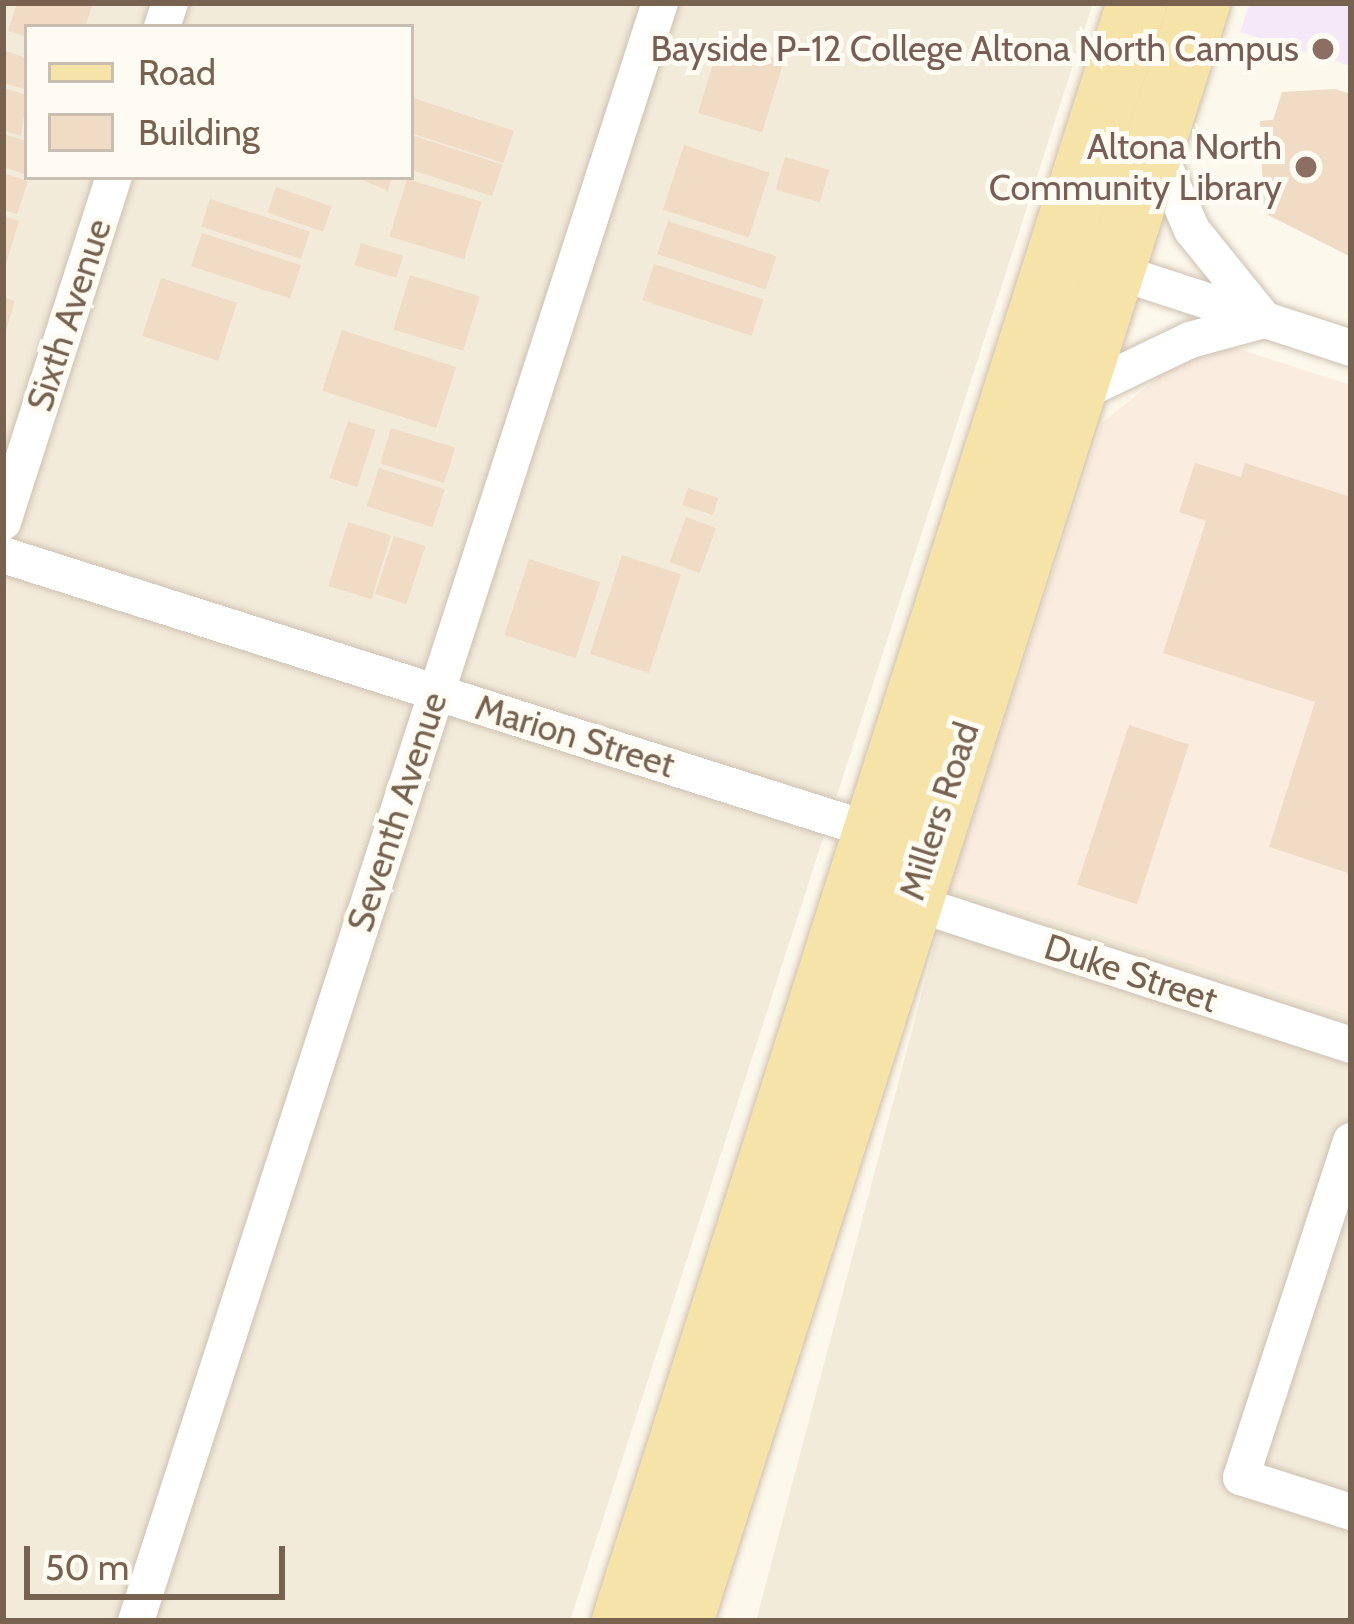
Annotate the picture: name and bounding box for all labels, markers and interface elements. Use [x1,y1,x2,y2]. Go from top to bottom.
legend [24,24,414,180]
place label: Bayside P-12 College Altona North Campus [651,27,1299,71]
marker: Bayside P-12 College Altona North Campus [1310,36,1336,62]
text: Road [138,50,216,94]
text: Building [138,110,260,154]
place label: Altona North Community Library [989,124,1282,209]
marker: Altona North Community Library [1293,154,1319,180]
street label: Sixth Avenue [18,214,120,416]
street label: Marion Street [470,685,680,787]
street label: Seventh Avenue [338,687,456,937]
street label: Millers Road [890,717,988,905]
street label: Duke Street [1039,925,1223,1021]
scale bar [30,1522,291,1596]
text: 50 m [45,1545,129,1589]

